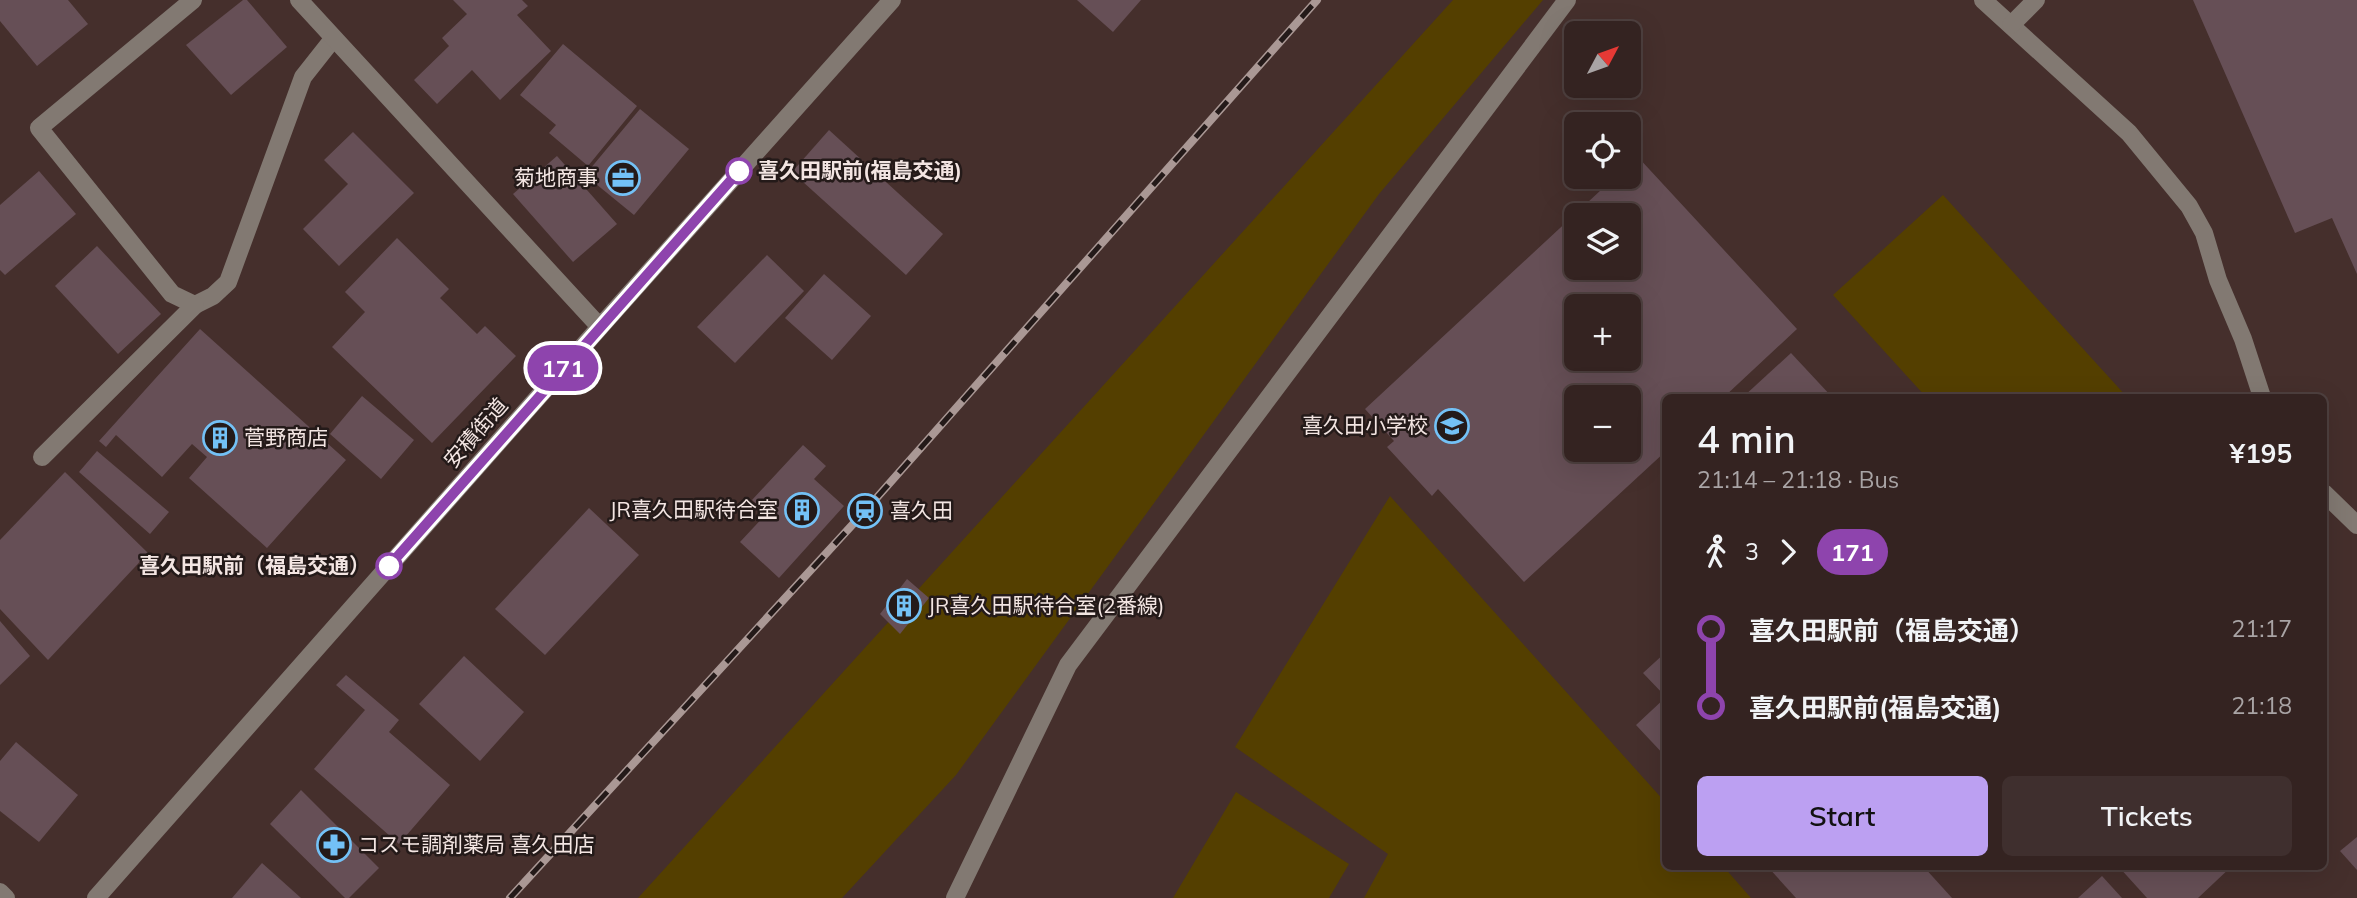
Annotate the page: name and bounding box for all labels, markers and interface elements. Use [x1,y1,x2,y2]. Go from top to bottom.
north arrow [1564,21,1642,98]
map controls [1564,21,1641,462]
button: locate [1564,112,1641,189]
place label: 喜久田駅前(福島交通) [758,157,962,183]
marker: 喜久田駅前(福島交通) [726,158,752,184]
office icon: 菊地商事 [604,159,642,197]
place label: 菊地商事 [514,164,598,190]
button: layers [1564,203,1641,280]
button: + [1564,294,1641,371]
line badge: 171 [523,345,603,391]
text: 171 [541,353,585,383]
button: − [1564,385,1641,462]
street label: 安積街道 [438,392,513,473]
school or university icon: 喜久田小学校 [1433,407,1471,445]
place label: 喜久田小学校 [1302,412,1428,438]
text: 4 min [1697,415,1796,463]
building icon: 菅野商店 [201,419,239,457]
place label: 菅野商店 [244,424,328,450]
text: ¥195 [2230,437,2292,470]
text: 21:14 – 21:18 · Bus [1697,465,1899,494]
building icon: JR喜久田駅待合室 [783,491,821,529]
station icon: 喜久田 [846,492,884,530]
place label: JR喜久田駅待合室 [610,496,778,522]
place label: 喜久田 [890,497,953,523]
icon: walk [1697,533,1735,571]
icon: forward [1769,533,1807,571]
text: 3 [1745,537,1759,566]
text: 171 [1831,537,1874,567]
place label: 喜久田駅前（福島交通） [139,552,370,578]
marker: 喜久田駅前（福島交通） [376,553,402,579]
building icon: JR喜久田駅待合室(2番線) [885,587,923,625]
place label: JR喜久田駅待合室(2番線) [928,592,1164,618]
text: 喜久田駅前（福島交通） [1749,614,2035,647]
text: 21:17 [2232,614,2292,643]
text: 喜久田駅前(福島交通) [1749,691,2002,724]
text: 21:18 [2232,691,2292,720]
button: Start [1697,776,1988,856]
button: Tickets [2002,776,2292,856]
pharmacy icon: コスモ調剤薬局 喜久田店 [315,826,353,864]
place label: コスモ調剤薬局 喜久田店 [358,831,594,857]

